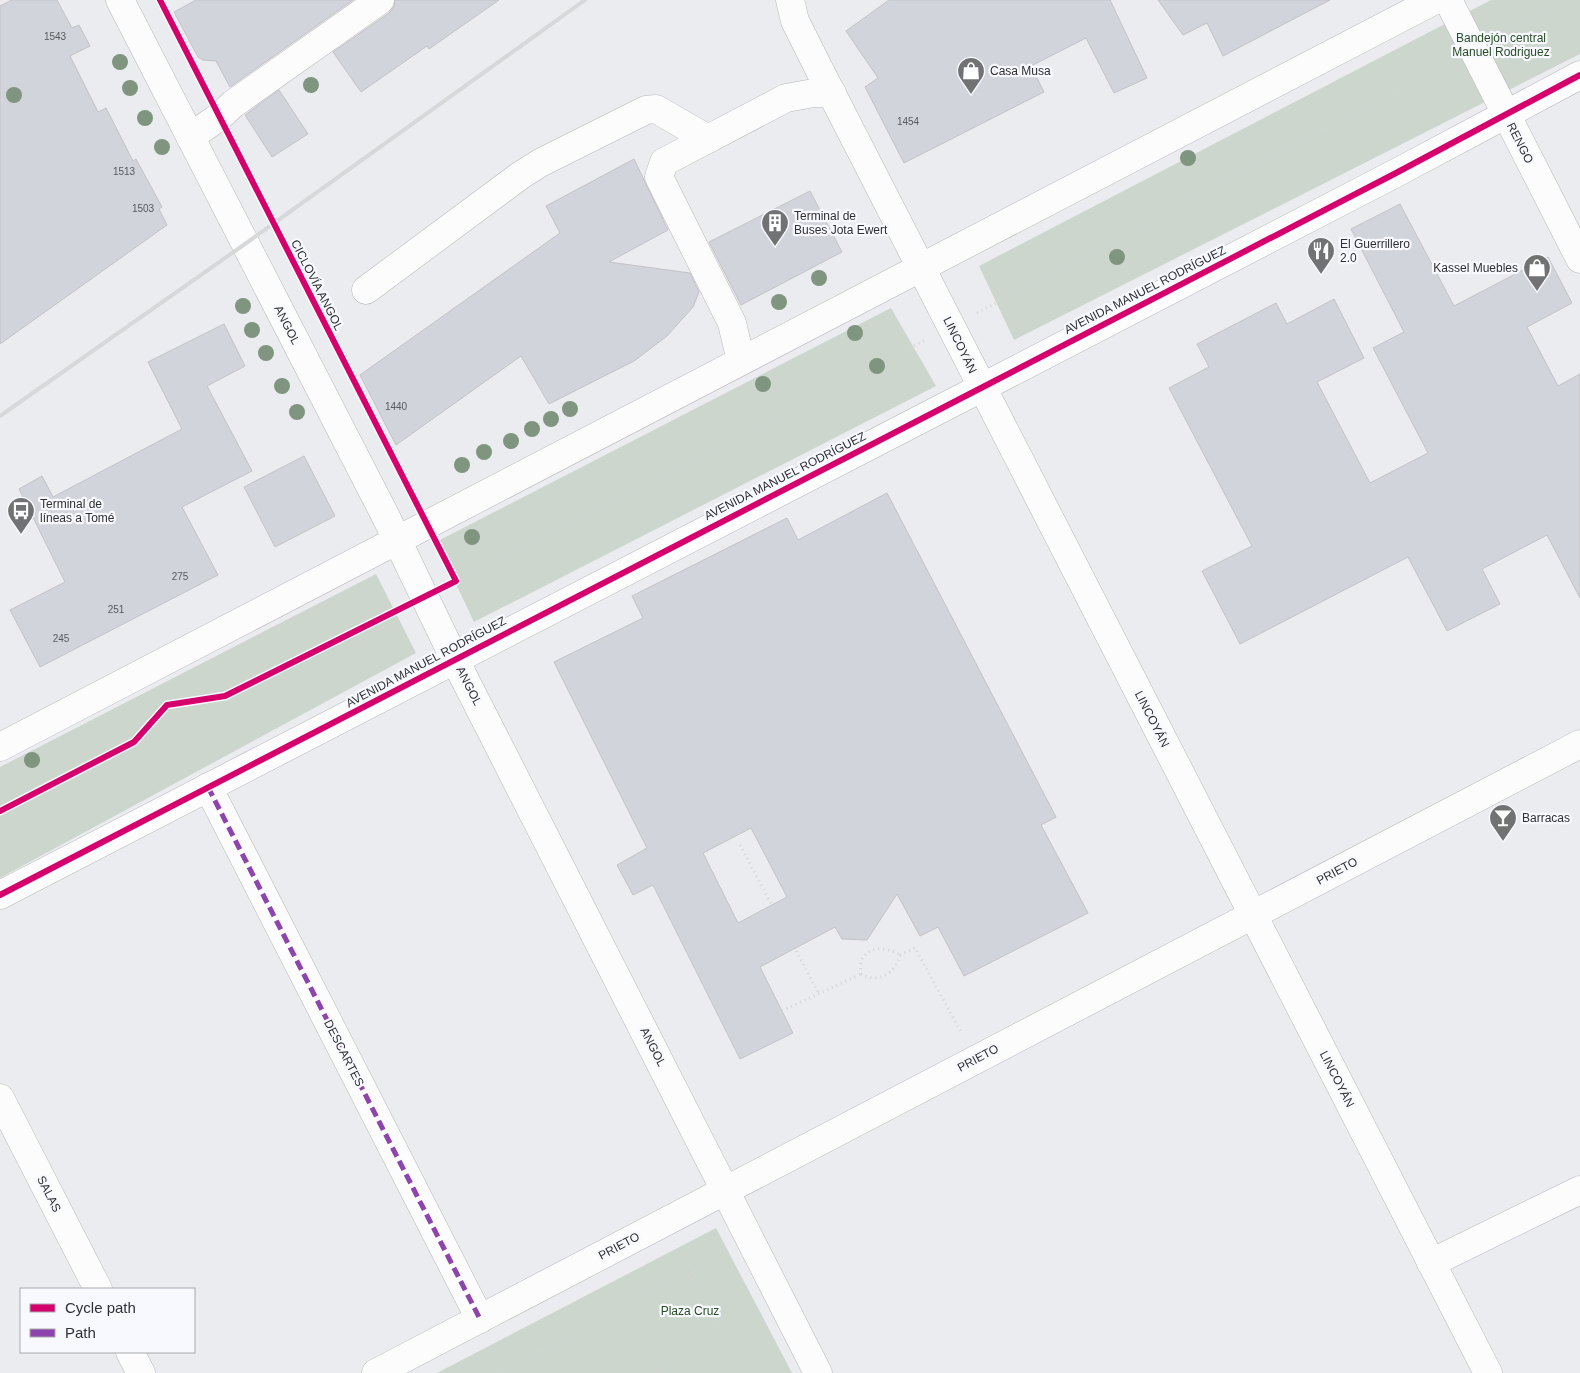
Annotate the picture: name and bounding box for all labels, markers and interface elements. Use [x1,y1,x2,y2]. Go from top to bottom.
house number: 1543 [44,31,67,42]
park label: Bandejón central Manuel Rodriguez [1452,31,1550,59]
shop icon: Casa Musa [956,56,986,95]
place label: Casa Musa [990,64,1051,78]
house number: 1454 [897,116,920,127]
street label: RENGO [1504,120,1536,166]
house number: 1513 [113,166,136,177]
house number: 1503 [132,203,155,214]
building icon: Terminal de Buses Jota Ewert [760,208,790,247]
place label: Terminal de Buses Jota Ewert [794,209,888,237]
restaurant icon: El Guerrillero 2.0 [1306,236,1336,275]
street label: CICLOVÍA ANGOL [288,237,346,333]
place label: El Guerrillero 2.0 [1340,237,1410,265]
street label: AVENIDA MANUEL RODRÍGUEZ [1061,242,1228,337]
shop icon: Kassel Muebles [1522,253,1552,292]
place label: Kassel Muebles [1433,261,1518,275]
street label: ANGOL [271,303,303,347]
street label: LINCOYÁN [940,314,981,376]
house number: 1440 [385,401,408,412]
street label: AVENIDA MANUEL RODRÍGUEZ [701,428,868,523]
bus stop icon: Terminal de líneas a Tomé [6,496,36,535]
place label: Terminal de líneas a Tomé [40,497,115,525]
house number: 275 [172,571,189,582]
house number: 251 [108,604,125,615]
street label: AVENIDA MANUEL RODRÍGUEZ [343,613,508,710]
house number: 245 [53,633,70,644]
street label: ANGOL [453,664,485,708]
street label: LINCOYÁN [1132,688,1173,750]
bar icon: Barracas [1488,803,1518,842]
place label: Barracas [1522,811,1570,825]
street label: PRIETO [1314,854,1360,888]
street label: DESCARTES [321,1017,367,1089]
street label: ANGOL [637,1025,669,1069]
street label: PRIETO [955,1041,1001,1075]
street label: LINCOYÁN [1317,1048,1358,1110]
street label: SALAS [34,1174,64,1214]
street label: PRIETO [596,1229,642,1263]
legend [20,1288,195,1353]
text: Cycle path [65,1299,136,1316]
park label: Plaza Cruz [661,1304,719,1318]
text: Path [65,1324,96,1341]

